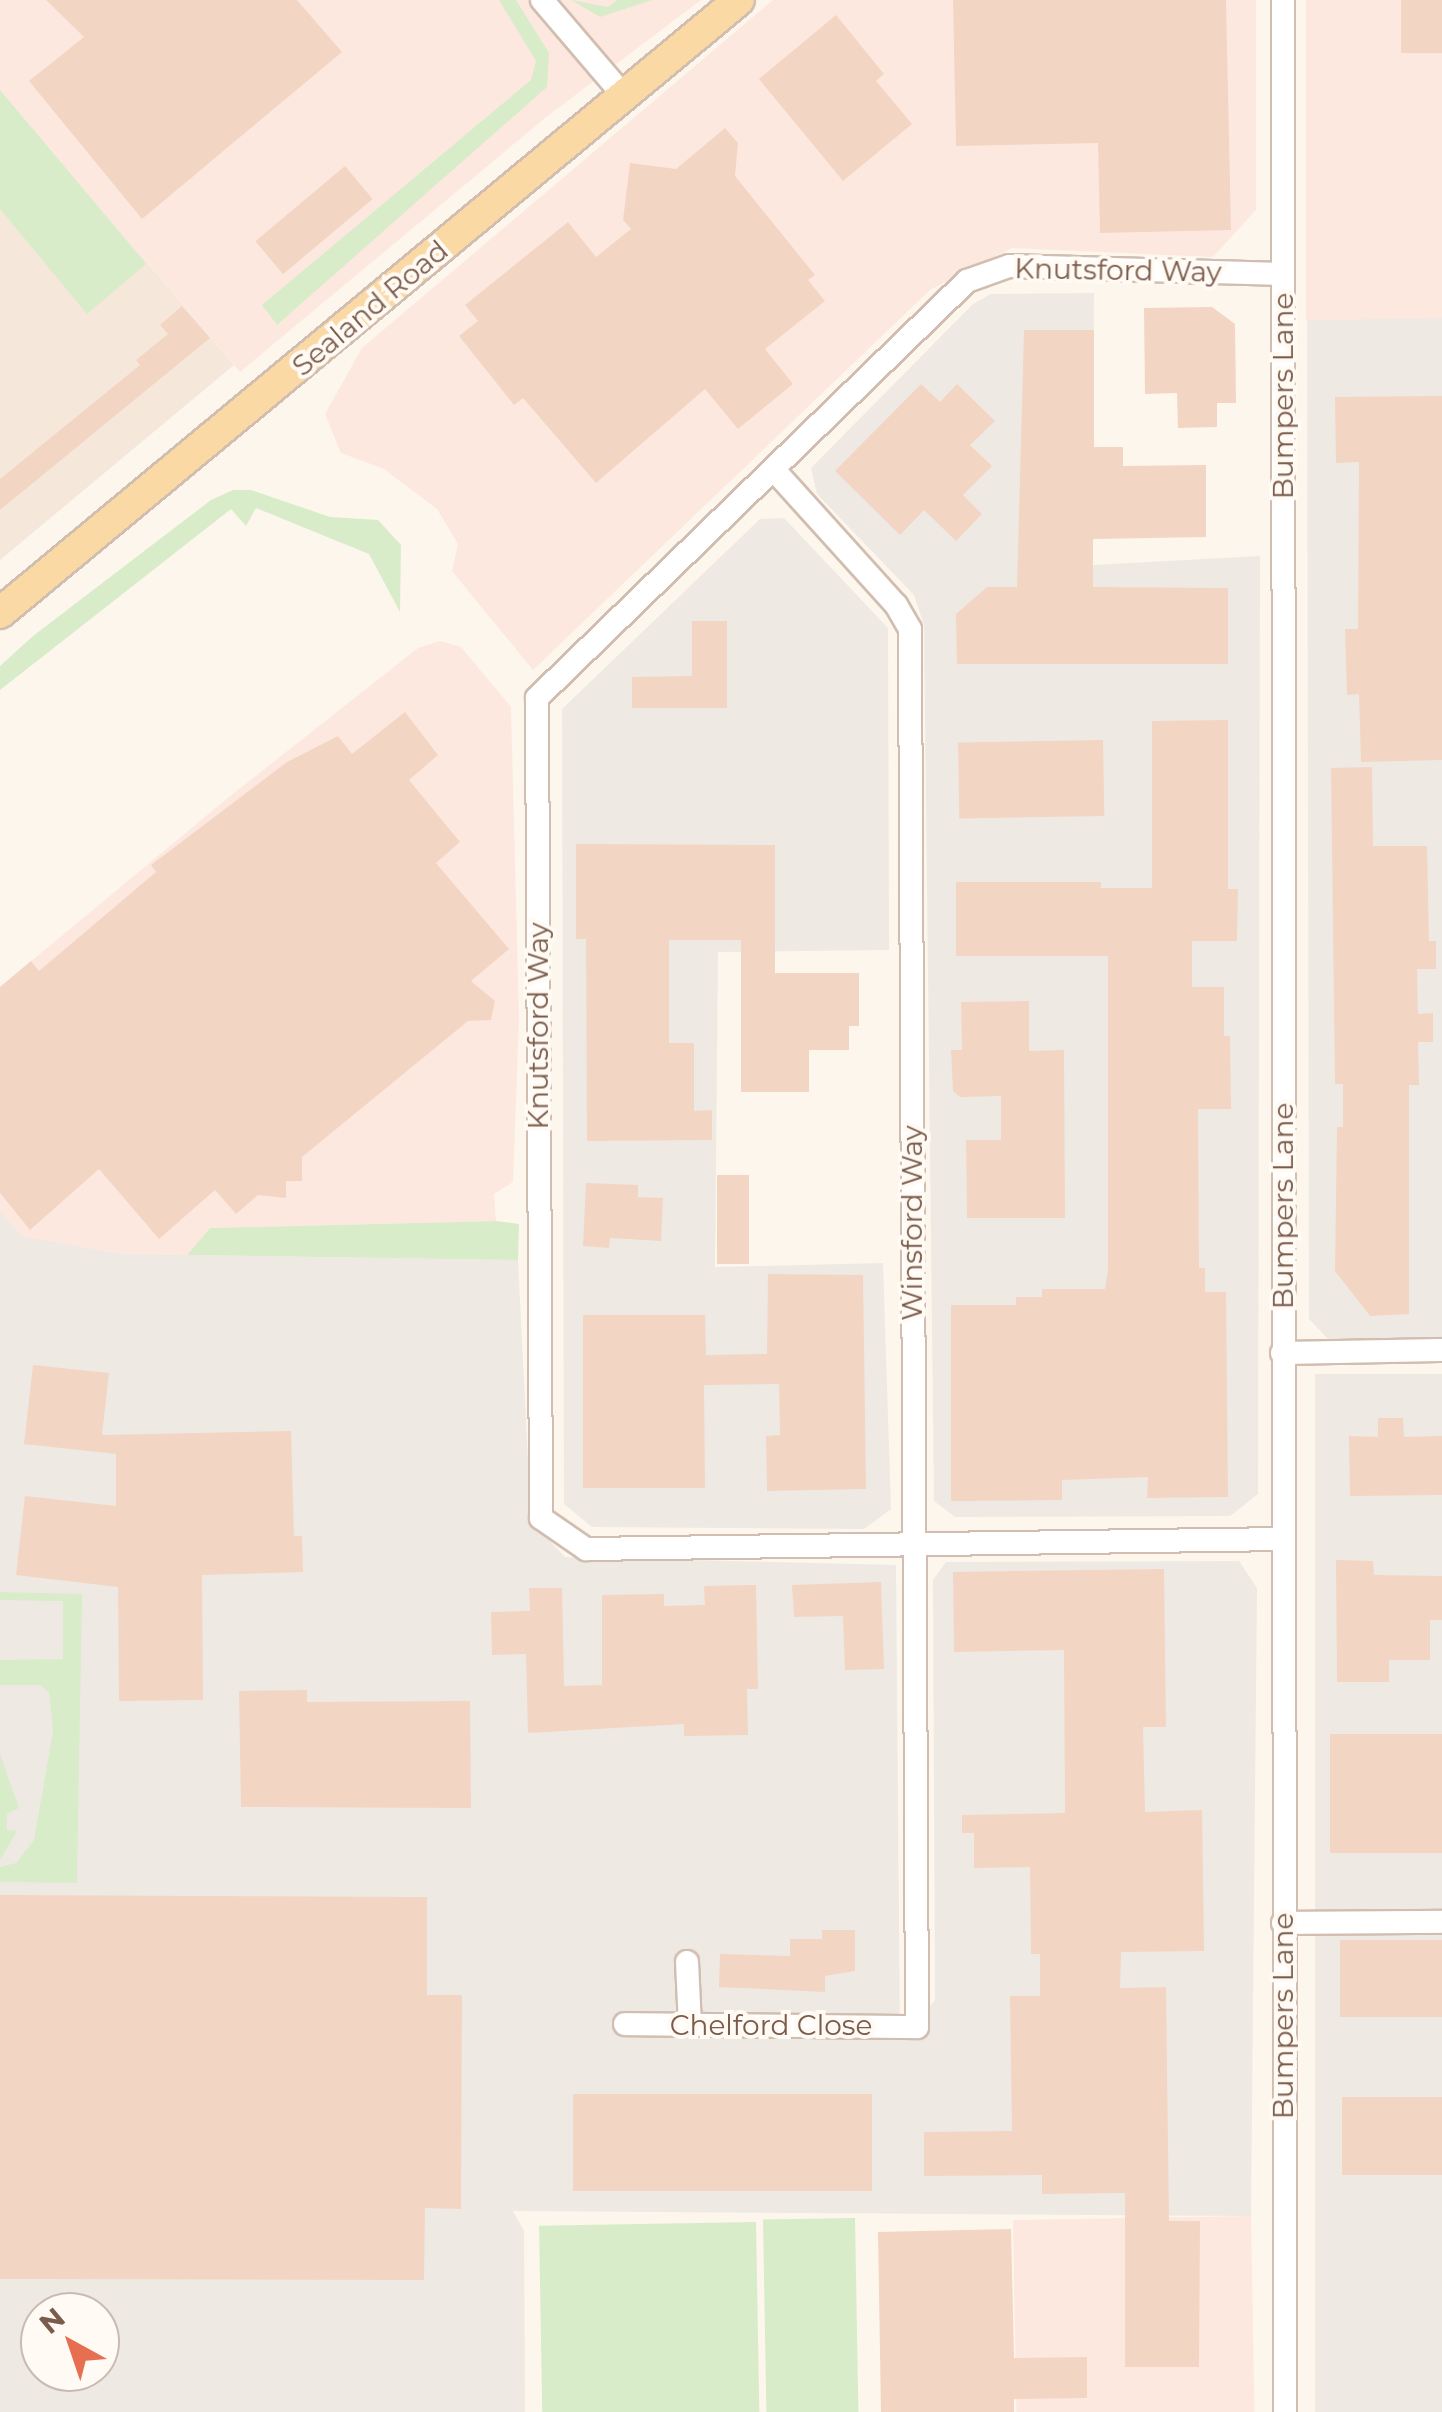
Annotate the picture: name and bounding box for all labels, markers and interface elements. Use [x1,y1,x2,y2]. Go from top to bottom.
street label: Sealand Road [285,233,455,383]
street label: Knutsford Way [1014,251,1222,289]
street label: Bumpers Lane [1266,293,1300,499]
street label: Knutsford Way [521,922,555,1130]
street label: Bumpers Lane [1266,1103,1300,1309]
street label: Winsford Way [895,1125,929,1321]
street label: Bumpers Lane [1266,1913,1300,2119]
street label: Chelford Close [670,2008,872,2042]
north arrow [20,2292,120,2392]
text: N [32,2300,72,2341]

